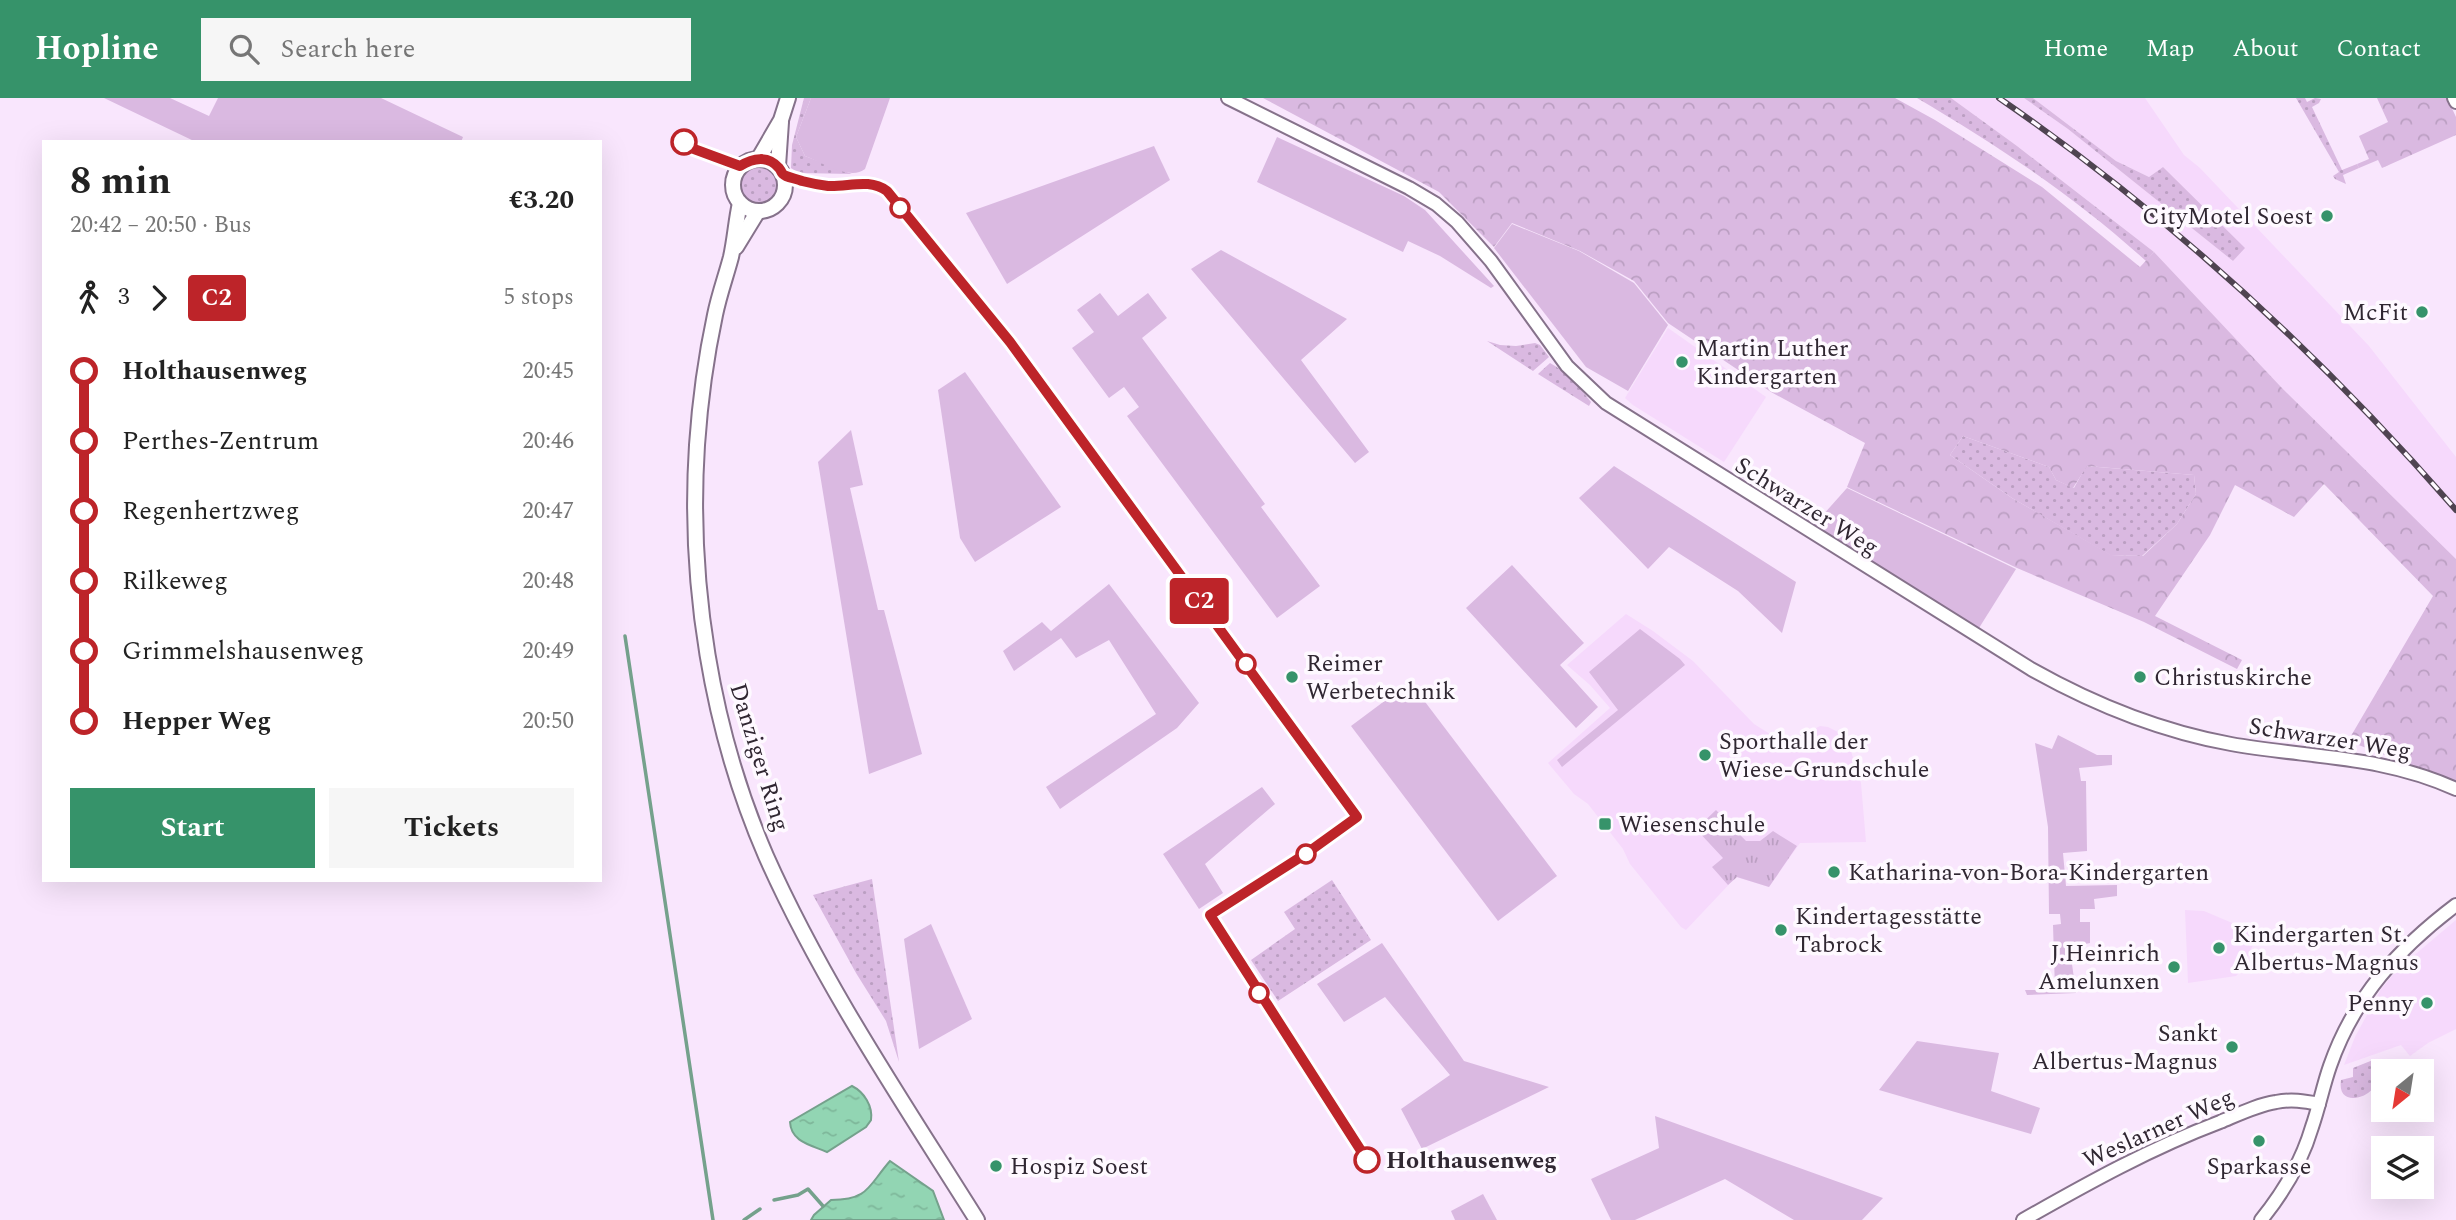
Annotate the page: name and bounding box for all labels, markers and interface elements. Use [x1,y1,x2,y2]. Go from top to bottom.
search box [201,18,691,81]
text: Hopline [35,24,159,74]
text: Search here [281,29,415,69]
icon: search [225,30,263,68]
text: Home [2043,31,2108,67]
text: Map [2146,31,2194,67]
text: About [2232,31,2298,67]
text: Contact [2336,31,2421,67]
unlabelled marker [671,129,697,155]
text: 8 min [70,153,171,211]
text: €3.20 [509,180,574,220]
unlabelled marker [890,198,910,218]
place label: CityMotel Soest [2142,199,2313,235]
text: 20:42 – 20:50 · Bus [70,208,252,243]
marker: CityMotel Soest [2319,208,2335,224]
icon: walk [70,279,108,317]
icon: forward [140,279,178,317]
text: 3 [118,280,130,315]
text: C2 [202,280,232,316]
text: 5 stops [504,280,574,315]
place label: McFit [2343,295,2408,331]
marker: McFit [2414,304,2430,320]
place label: Martin Luther Kindergarten [1696,331,1849,395]
text: Holthausenweg [122,351,307,391]
text: 20:45 [522,354,574,389]
marker: Martin Luther Kindergarten [1674,354,1690,370]
text: Perthes-Zentrum [122,421,319,461]
text: 20:46 [522,424,574,459]
street label: Schwarzer Weg [1727,448,1886,566]
text: Regenhertzweg [122,491,300,531]
text: 20:47 [522,494,574,529]
text: Rilkeweg [122,561,228,601]
text: 20:48 [522,564,574,599]
line badge: C2 [1168,578,1230,624]
text: C2 [1184,583,1214,619]
text: Grimmelshausenweg [122,631,364,671]
text: 20:49 [522,634,574,669]
place label: Reimer Werbetechnik [1306,646,1456,710]
unlabelled marker [1236,654,1256,674]
place label: Christuskirche [2154,660,2312,696]
marker: Reimer Werbetechnik [1284,669,1300,685]
marker: Christuskirche [2132,669,2148,685]
street label: Danziger Ring [719,679,799,836]
text: Hepper Weg [122,701,271,741]
text: 20:50 [522,704,574,739]
street label: Schwarzer Weg [2246,708,2414,770]
place label: Sporthalle der Wiese-Grundschule [1719,724,1929,788]
marker: Sporthalle der Wiese-Grundschule [1697,747,1713,763]
button: Start [70,788,315,868]
button: Tickets [329,788,574,868]
place label: Wiesenschule [1619,807,1765,843]
marker: Wiesenschule [1597,816,1613,832]
unlabelled marker [1296,844,1316,864]
place label: Katharina-von-Bora-Kindergarten [1848,855,2209,891]
marker: Katharina-von-Bora-Kindergarten [1826,864,1842,880]
place label: Kindertagesstätte Tabrock [1795,899,1982,963]
place label: Kindergarten St. Albertus-Magnus [2233,917,2419,981]
marker: Kindertagesstätte Tabrock [1773,922,1789,938]
place label: J.Heinrich Amelunxen [2038,936,2160,1000]
marker: Kindergarten St. Albertus-Magnus [2211,940,2227,956]
marker: J.Heinrich Amelunxen [2166,959,2182,975]
unlabelled marker [1249,983,1269,1003]
place label: Penny [2347,986,2414,1022]
marker: Penny [2419,995,2435,1011]
place label: Sankt Albertus-Magnus [2032,1016,2218,1080]
marker: Sankt Albertus-Magnus [2224,1039,2240,1055]
north arrow [2371,1059,2434,1122]
map controls [2371,1059,2434,1199]
street label: Weslarner Weg [2077,1079,2240,1178]
marker: Sparkasse [2251,1133,2267,1149]
button: layers [2371,1136,2434,1199]
place label: Holthausenweg [1386,1143,1557,1179]
marker: Holthausenweg [1354,1147,1380,1173]
place label: Hospiz Soest [1010,1149,1148,1185]
place label: Sparkasse [2207,1149,2311,1185]
marker: Hospiz Soest [988,1158,1004,1174]

